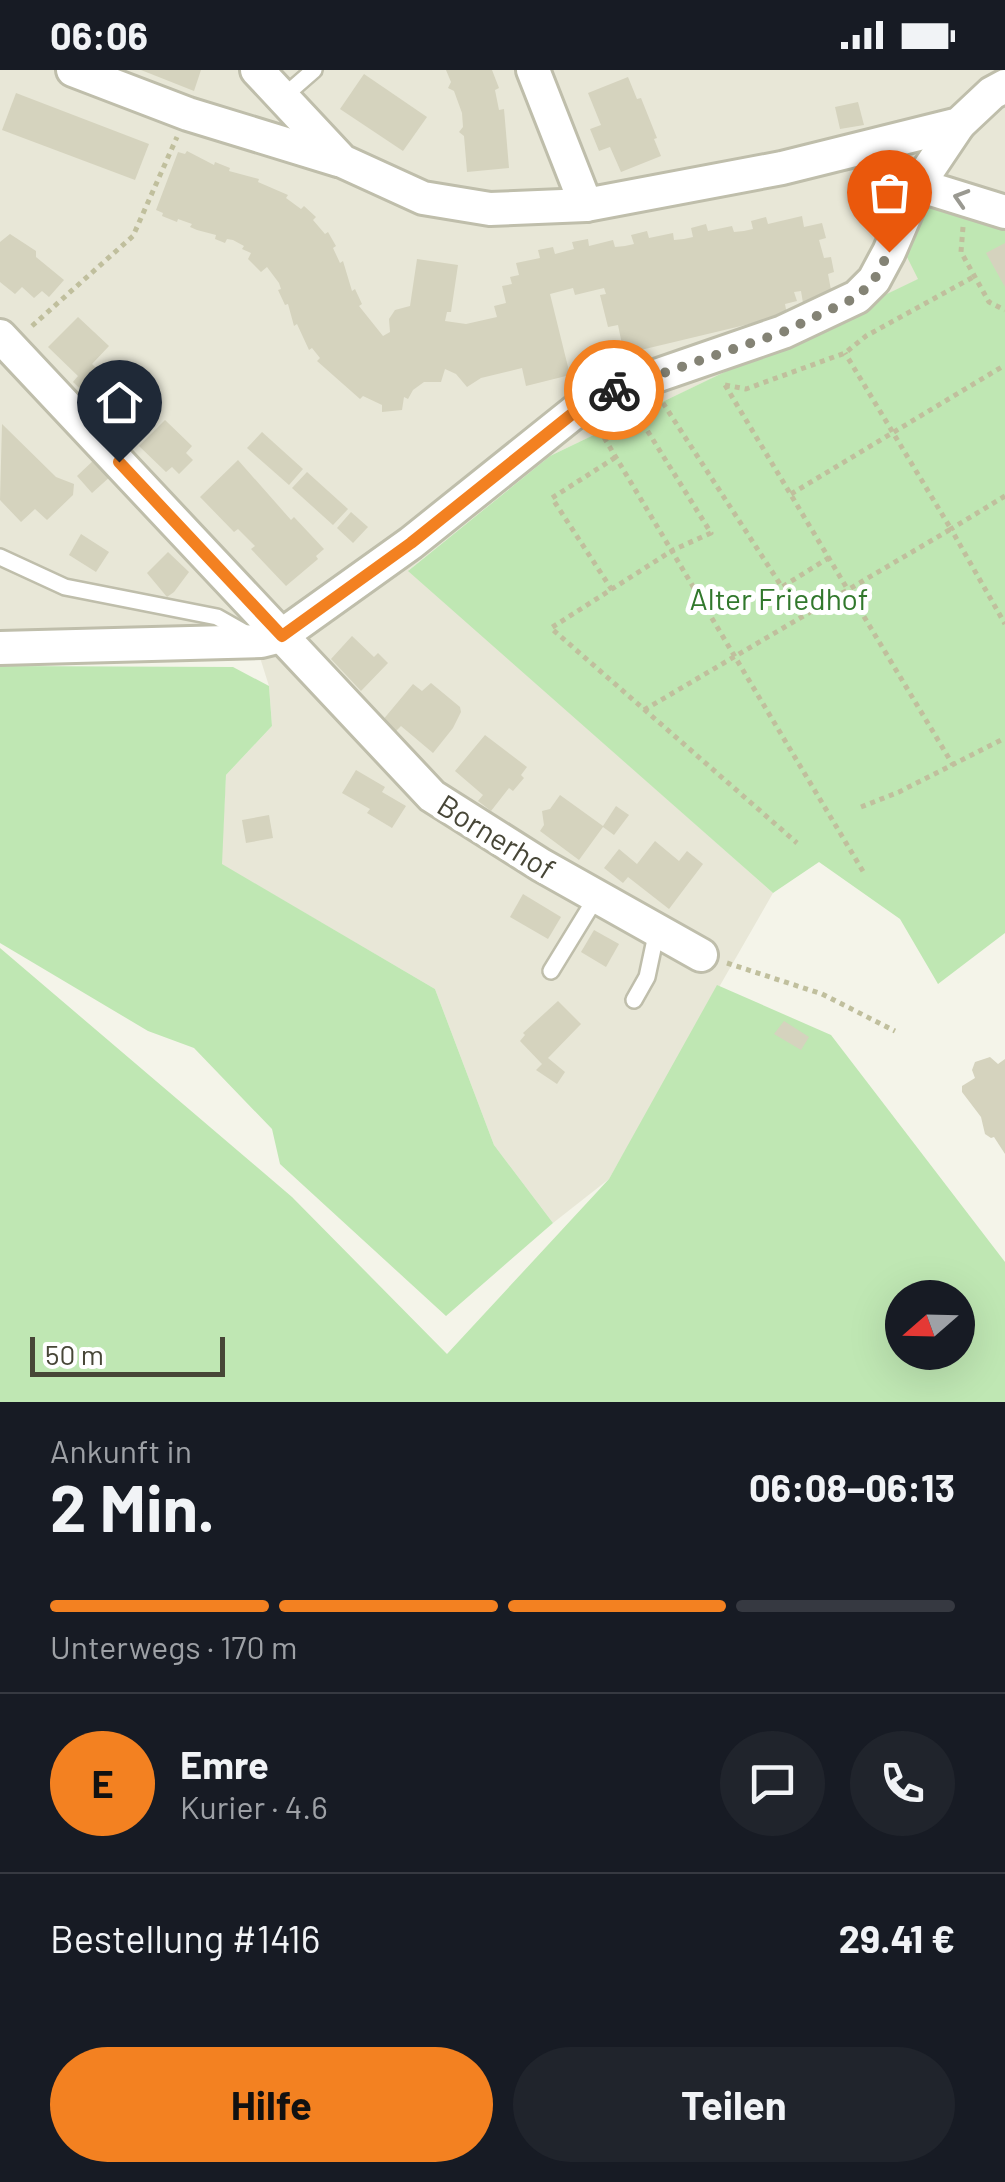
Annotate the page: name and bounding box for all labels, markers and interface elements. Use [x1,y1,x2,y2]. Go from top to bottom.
text: 06:06 [50,12,148,58]
pin [847,150,932,253]
icon: bag [862,165,917,220]
one-way arrow [954,189,971,210]
courier [564,340,664,440]
pin [77,360,162,463]
icon: bike [587,363,642,418]
icon: home [92,375,147,430]
park label: Alter Friedhof [690,580,868,616]
street label: Bornerhof [432,786,562,886]
north arrow [885,1280,975,1370]
map controls [885,1280,975,1370]
scale bar [30,1332,225,1376]
text: 50 m [45,1337,104,1371]
text: Ankunft in [50,1431,192,1469]
text: 06:08–06:13 [749,1464,955,1510]
text: 2 Min. [50,1467,215,1545]
text: Unterwegs · 170 m [50,1627,297,1665]
button: chat [720,1731,825,1836]
button: phone [850,1731,955,1836]
text: Emre [180,1741,269,1787]
text: E [91,1760,114,1806]
text: Kurier · 4.6 [180,1787,328,1825]
text: Bestellung #1416 [50,1915,320,1961]
text: 29.41 € [839,1915,955,1961]
button: Hilfe [50,2047,493,2162]
button: Teilen [513,2047,955,2162]

